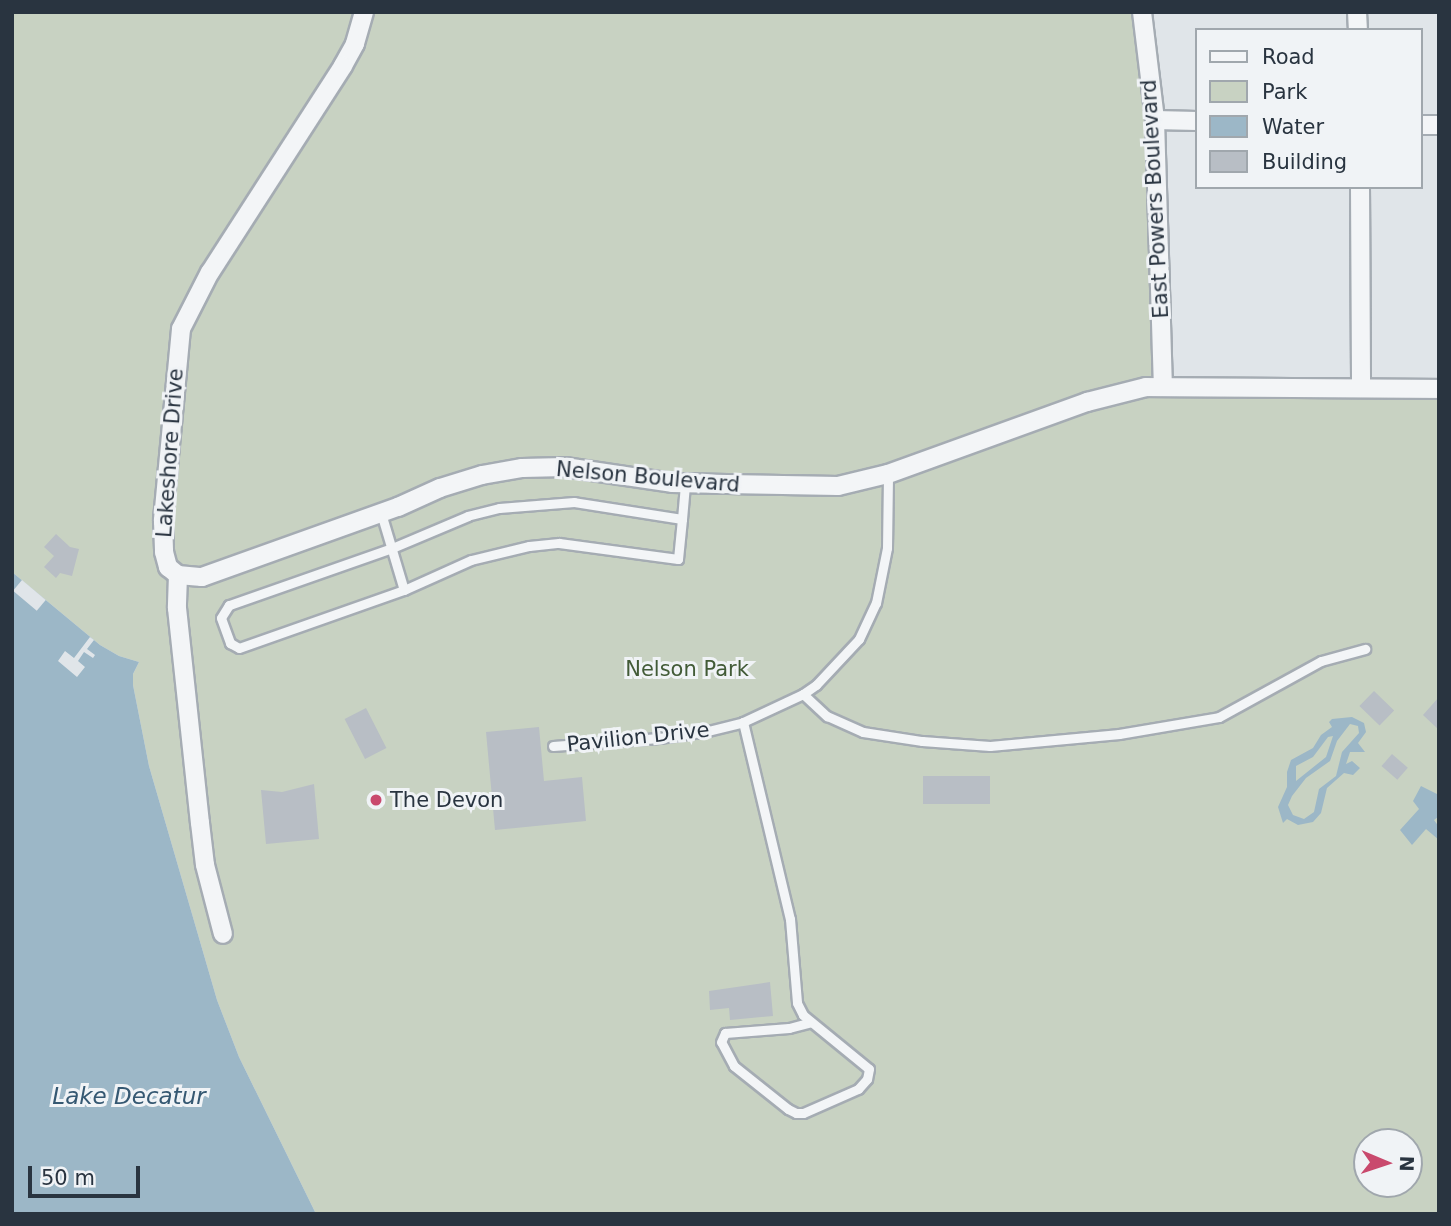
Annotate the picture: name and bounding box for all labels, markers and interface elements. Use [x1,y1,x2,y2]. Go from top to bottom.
legend [1196,28,1423,189]
text: Road [1262,45,1315,69]
street label: East Powers Boulevard [1136,79,1174,319]
text: Park [1262,80,1307,104]
text: Water [1262,115,1324,139]
text: Building [1262,150,1347,174]
street label: Lakeshore Drive [152,367,188,539]
street label: Nelson Boulevard [555,456,741,498]
park label: Nelson Park [625,656,749,682]
street label: Pavilion Drive [565,717,711,757]
place label: The Devon [390,787,503,813]
marker: The Devon [368,792,384,808]
water label: Lake Decatur [52,1082,206,1110]
north arrow [1353,1128,1423,1198]
scale bar [32,1152,144,1196]
text: N [1396,1155,1418,1172]
text: 50 m [41,1166,95,1190]

